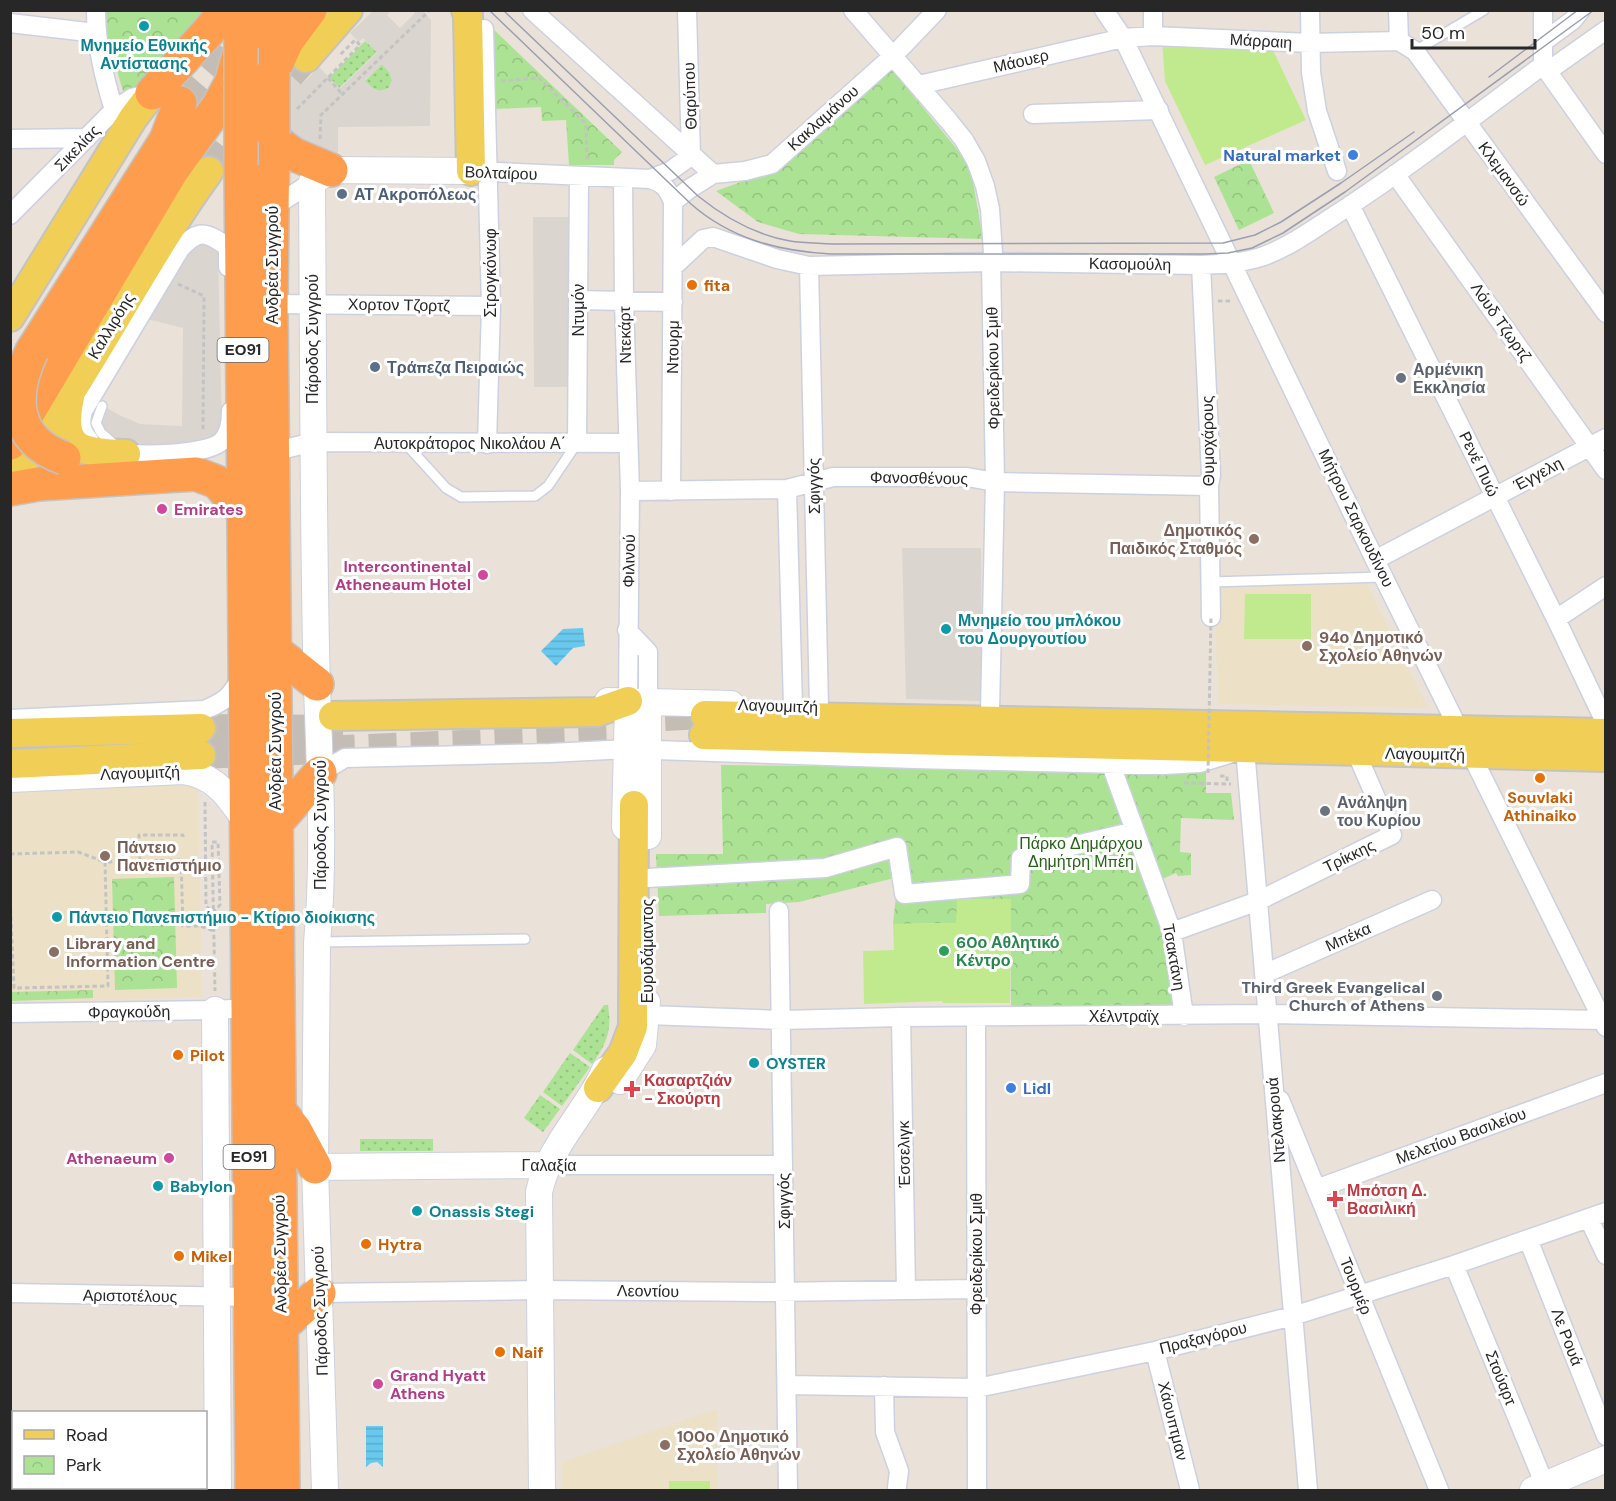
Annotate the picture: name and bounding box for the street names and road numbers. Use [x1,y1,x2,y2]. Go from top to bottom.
street label: Μάρραιη [1229,29,1293,53]
street label: Μάουερ [991,44,1051,78]
street label: Θαρύπου [678,62,702,130]
street label: Κακλαμάνου [783,80,863,156]
street label: Σικελίας [50,120,105,176]
street label: Κλεμανσώ [1474,138,1534,210]
street label: Βολταίρου [464,161,538,185]
street label: Ανδρέα Συγγρού [262,206,283,324]
street label: Στρογκόνωφ [480,228,501,318]
street label: Κασομούλη [1089,253,1171,275]
street label: Πάροδος Συγγρού [302,274,323,404]
street label: Λόυδ Τζωρτζ [1466,278,1536,366]
street label: Ντυμόν [568,284,589,336]
street label: Καλλιρόης [83,289,139,363]
street label: Χορτον Τζορτζ [348,294,450,316]
street label: Ντεκάρτ [614,306,636,364]
street label: Φρειδερίκου Σμιθ [981,306,1005,429]
street label: Ντουρμ [662,320,684,374]
road number: ΕΟ91 [218,338,268,362]
street label: Θυμοχάρους [1197,395,1219,486]
street label: Ρενέ Πυώ [1454,428,1504,500]
street label: Αυτοκράτορος Νικολάου Α΄ [374,433,566,454]
street label: Μήτρου Σαρκουδίνου [1313,445,1399,591]
street label: Έγγελη [1509,452,1566,496]
street label: Σφιγγός [803,457,825,514]
street label: Φανοσθένους [870,467,969,489]
street label: Φιλινού [618,534,640,588]
street label: Ανδρέα Συγγρού [265,692,286,810]
street label: Λαγουμιτζή [738,694,818,718]
street label: Λαγουμιτζή [1385,743,1465,765]
street label: Πάροδος Συγγρού [310,760,331,890]
street label: Λαγουμιτζή [100,761,180,785]
street label: Τρίκκης [1320,834,1379,878]
street label: Ευρυδάμαντος [637,898,658,1003]
street label: Μπέκα [1322,918,1374,956]
street label: Τσακτάνη [1158,922,1190,992]
street label: Φραγκούδη [88,1001,170,1023]
street label: Χέλντραϊχ [1089,1006,1160,1027]
street label: Ντελακρουά [1262,1076,1290,1164]
street label: Μελετίου Βασιλείου [1393,1103,1529,1169]
street label: Έσσελιγκ [893,1119,915,1189]
road number: ΕΟ91 [224,1145,274,1169]
street label: Γαλαξία [521,1155,577,1176]
street label: Σφιγγός [773,1172,795,1229]
street label: Φρειδερίκου Σμιθ [966,1193,987,1315]
street label: Ανδρέα Συγγρού [268,1195,292,1313]
street label: Πάροδος Συγγρού [307,1246,333,1376]
street label: Τουρμέρ [1335,1254,1377,1318]
street label: Λεοντίου [617,1280,679,1302]
street label: Αριστοτέλους [83,1285,178,1307]
street label: Λε Ρουά [1547,1305,1587,1369]
street label: Πραξαγόρου [1157,1317,1249,1359]
street label: Στούαρτ [1481,1347,1522,1409]
street label: Χάουπτμαν [1153,1379,1193,1463]

